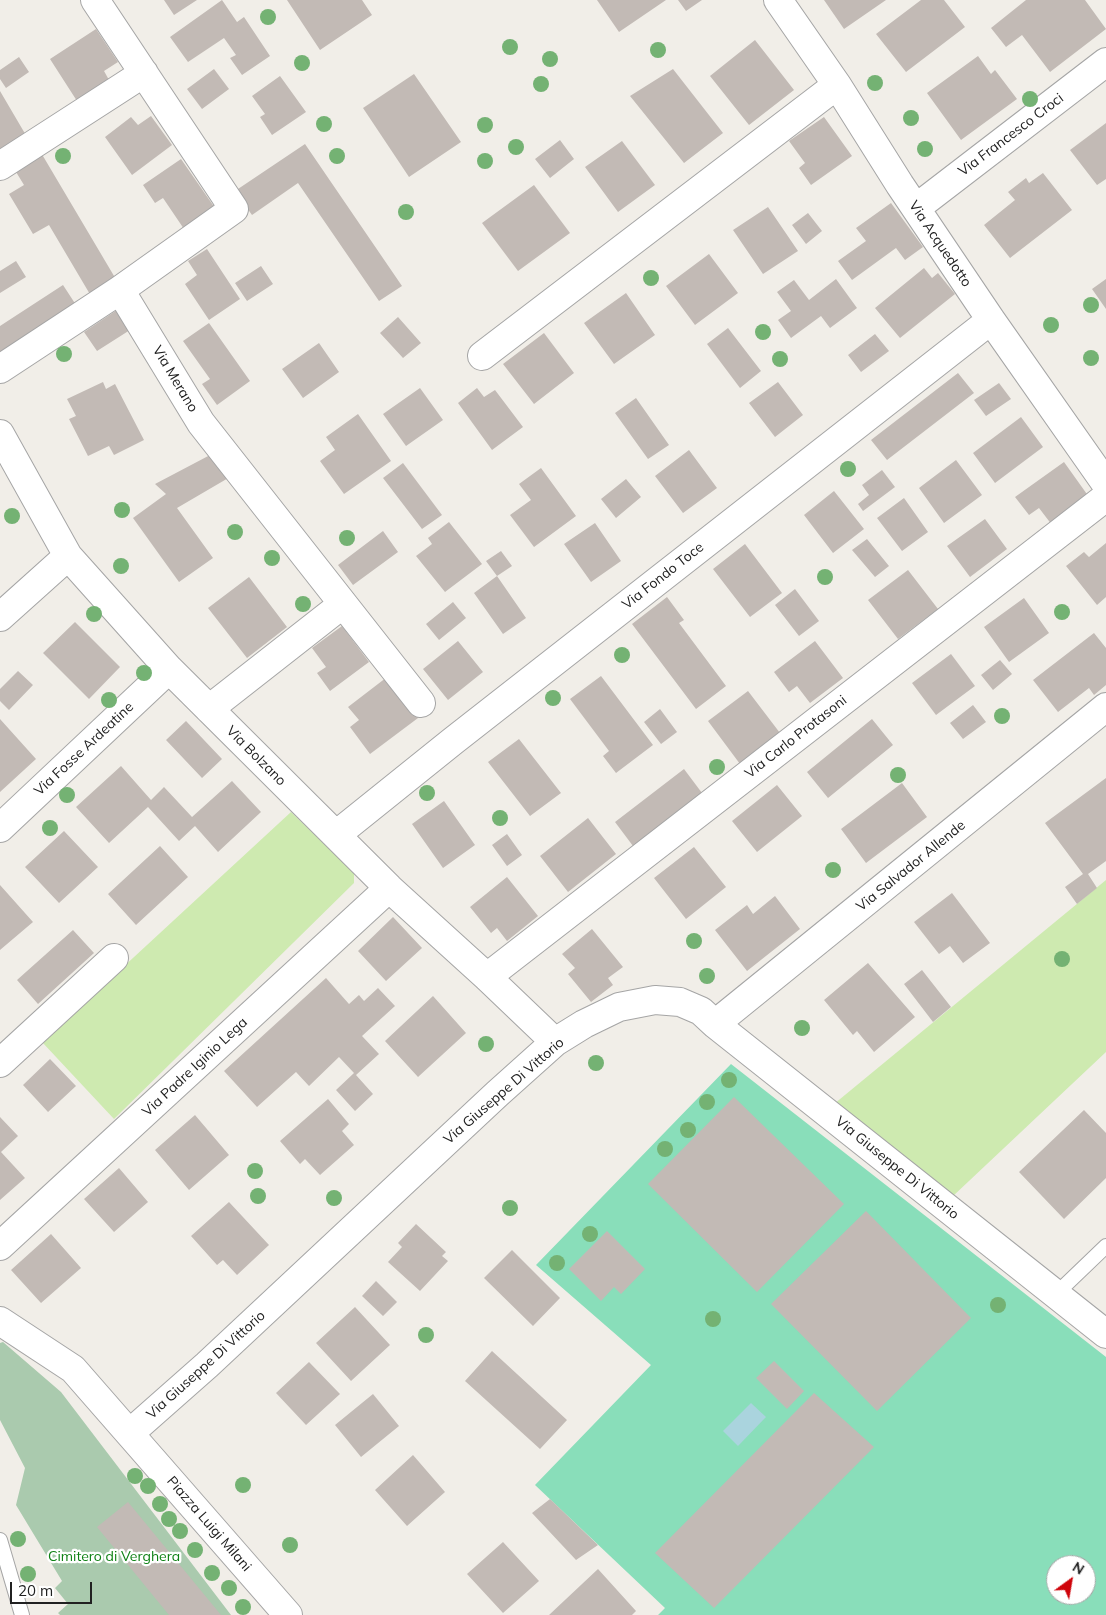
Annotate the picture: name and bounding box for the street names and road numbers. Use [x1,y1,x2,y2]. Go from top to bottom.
street label: Via Francesco Croci [955,90,1067,180]
street label: Via Acquedotto [905,198,975,290]
street label: Via Merano [149,343,201,415]
street label: Via Fondo Toce [619,539,707,613]
street label: Via Carlo Protasoni [742,692,850,782]
street label: Via Fosse Ardeatine [31,699,137,799]
street label: Via Bolzano [223,723,289,789]
street label: Via Salvador Allende [853,817,969,915]
street label: Via Padre Iginio Lega [139,1014,251,1120]
street label: Via Giuseppe Di Vittorio [440,1034,568,1148]
street label: Via Giuseppe Di Vittorio [832,1113,962,1223]
street label: Via Giuseppe Di Vittorio [143,1307,269,1423]
street label: Piazza Luigi Milani [163,1473,255,1575]

